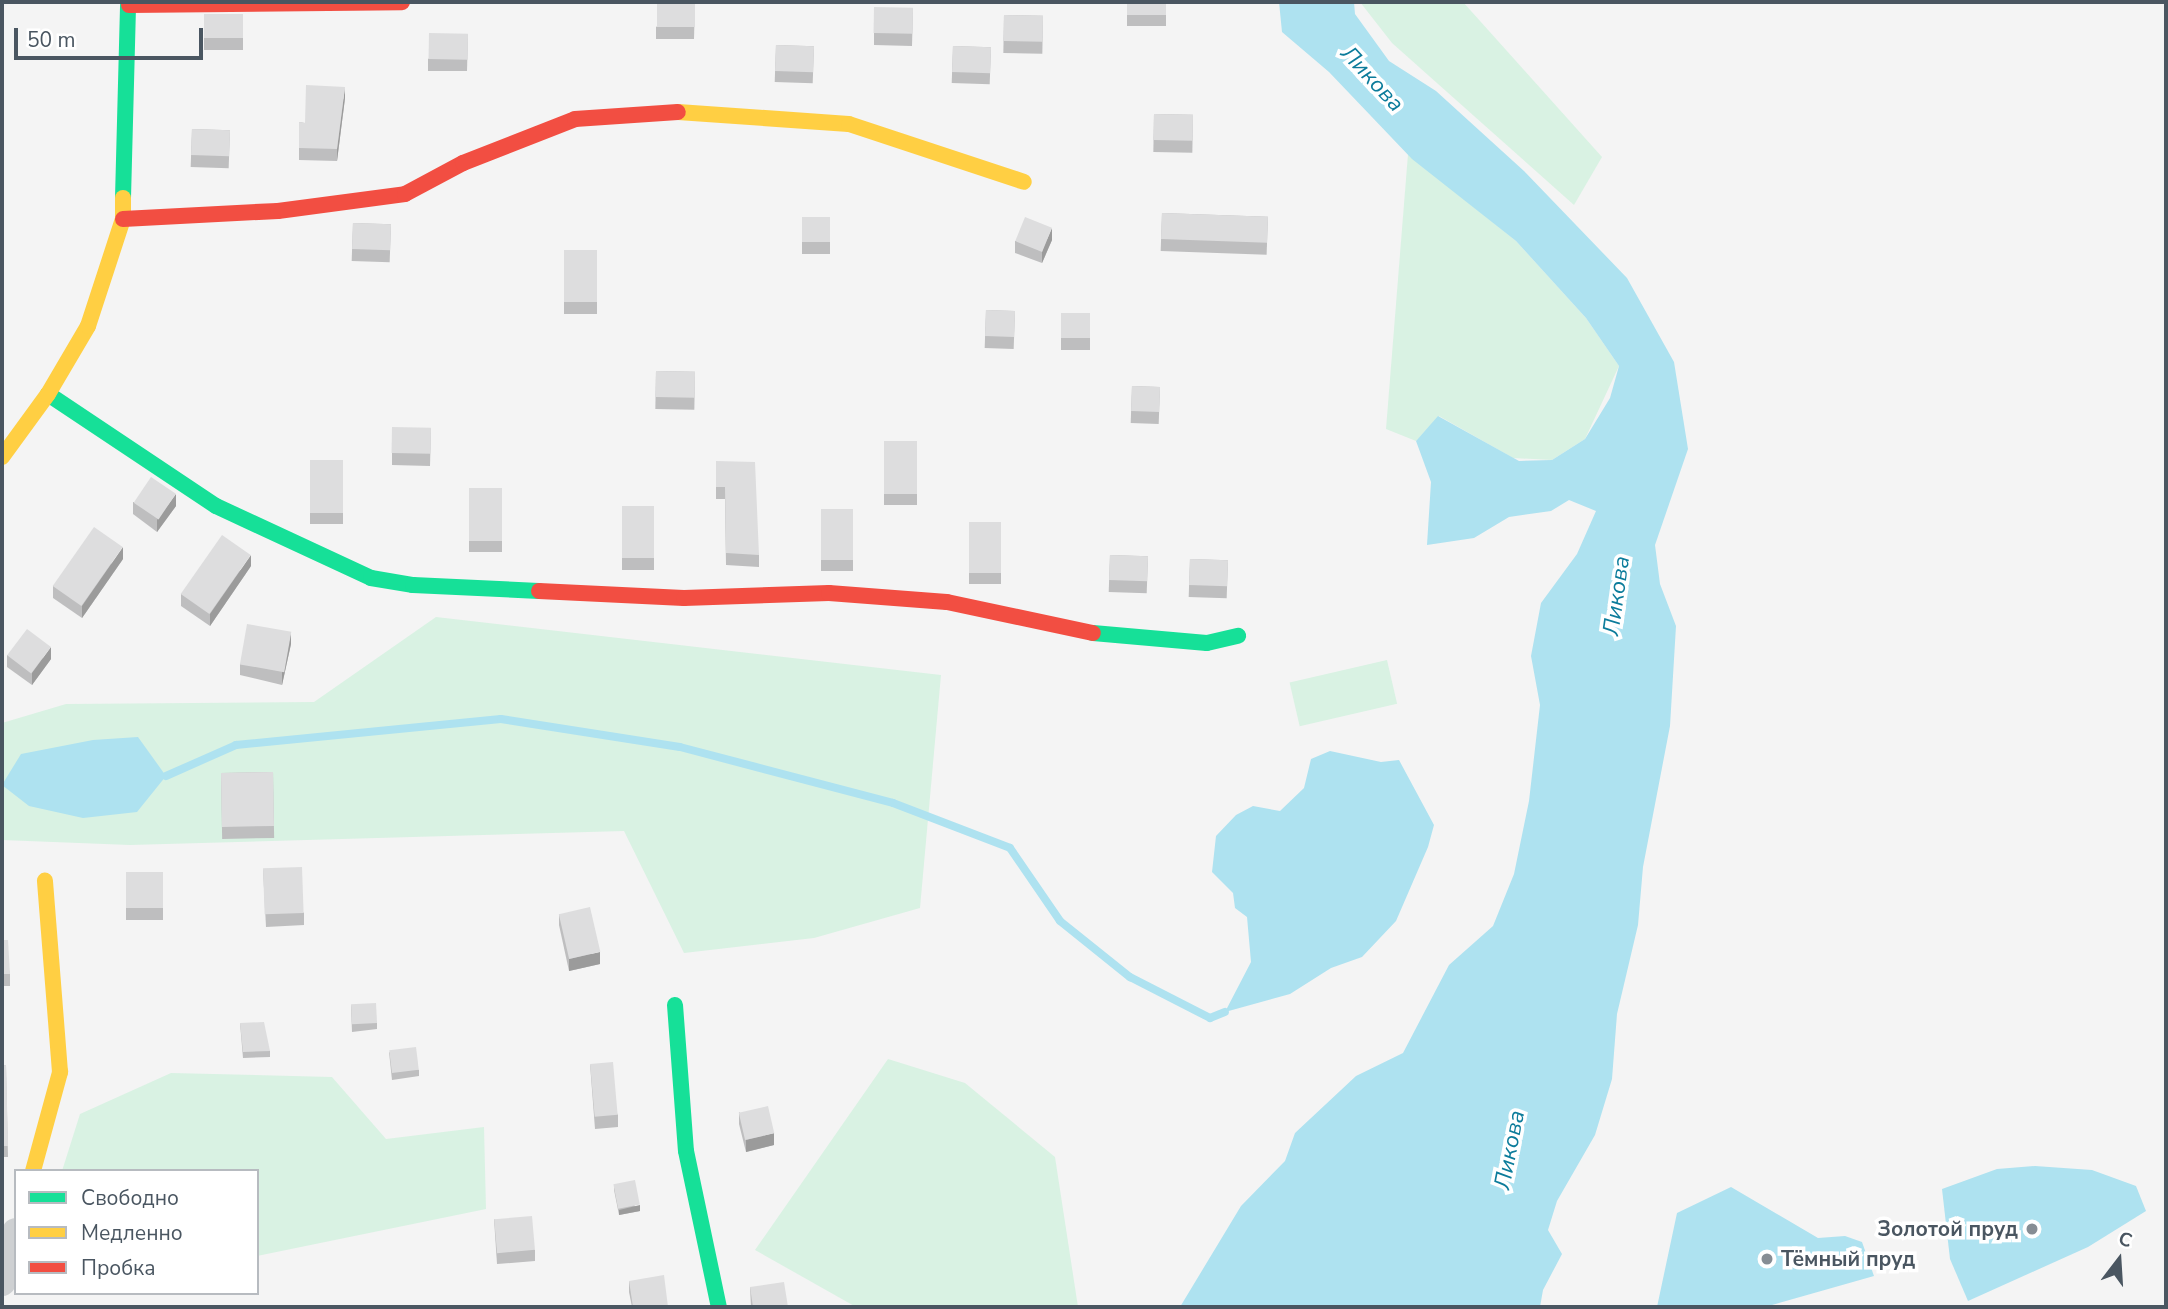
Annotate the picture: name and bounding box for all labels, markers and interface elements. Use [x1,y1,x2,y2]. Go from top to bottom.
scale bar [18,14,206,58]
text: 50 m [27,26,76,54]
water label: Ликова [1334,40,1410,118]
water label: Ликова [1598,554,1636,638]
water label: Ликова [1489,1108,1531,1192]
legend [14,1169,259,1295]
text: Свободно [81,1184,179,1212]
place label: Золотой пруд [1878,1216,2018,1242]
text: Медленно [81,1219,183,1247]
marker: Золотой пруд [2024,1221,2040,1237]
north arrow [2084,1225,2154,1295]
text: С [2115,1226,2135,1254]
place label: Тёмный пруд [1781,1246,1915,1272]
marker: Тёмный пруд [1759,1251,1775,1267]
text: Пробка [81,1254,155,1282]

